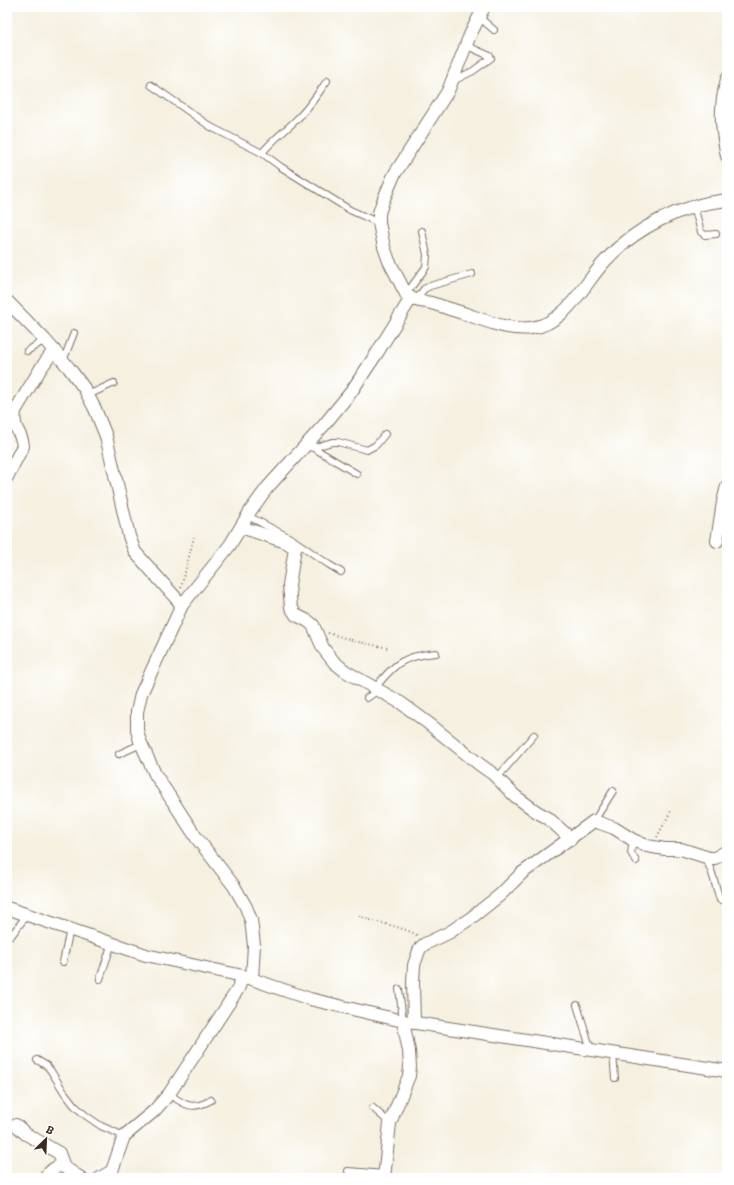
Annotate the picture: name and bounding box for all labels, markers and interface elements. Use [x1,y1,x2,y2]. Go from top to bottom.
north arrow [26,1119,66,1159]
text: B [44,1121,57,1138]

